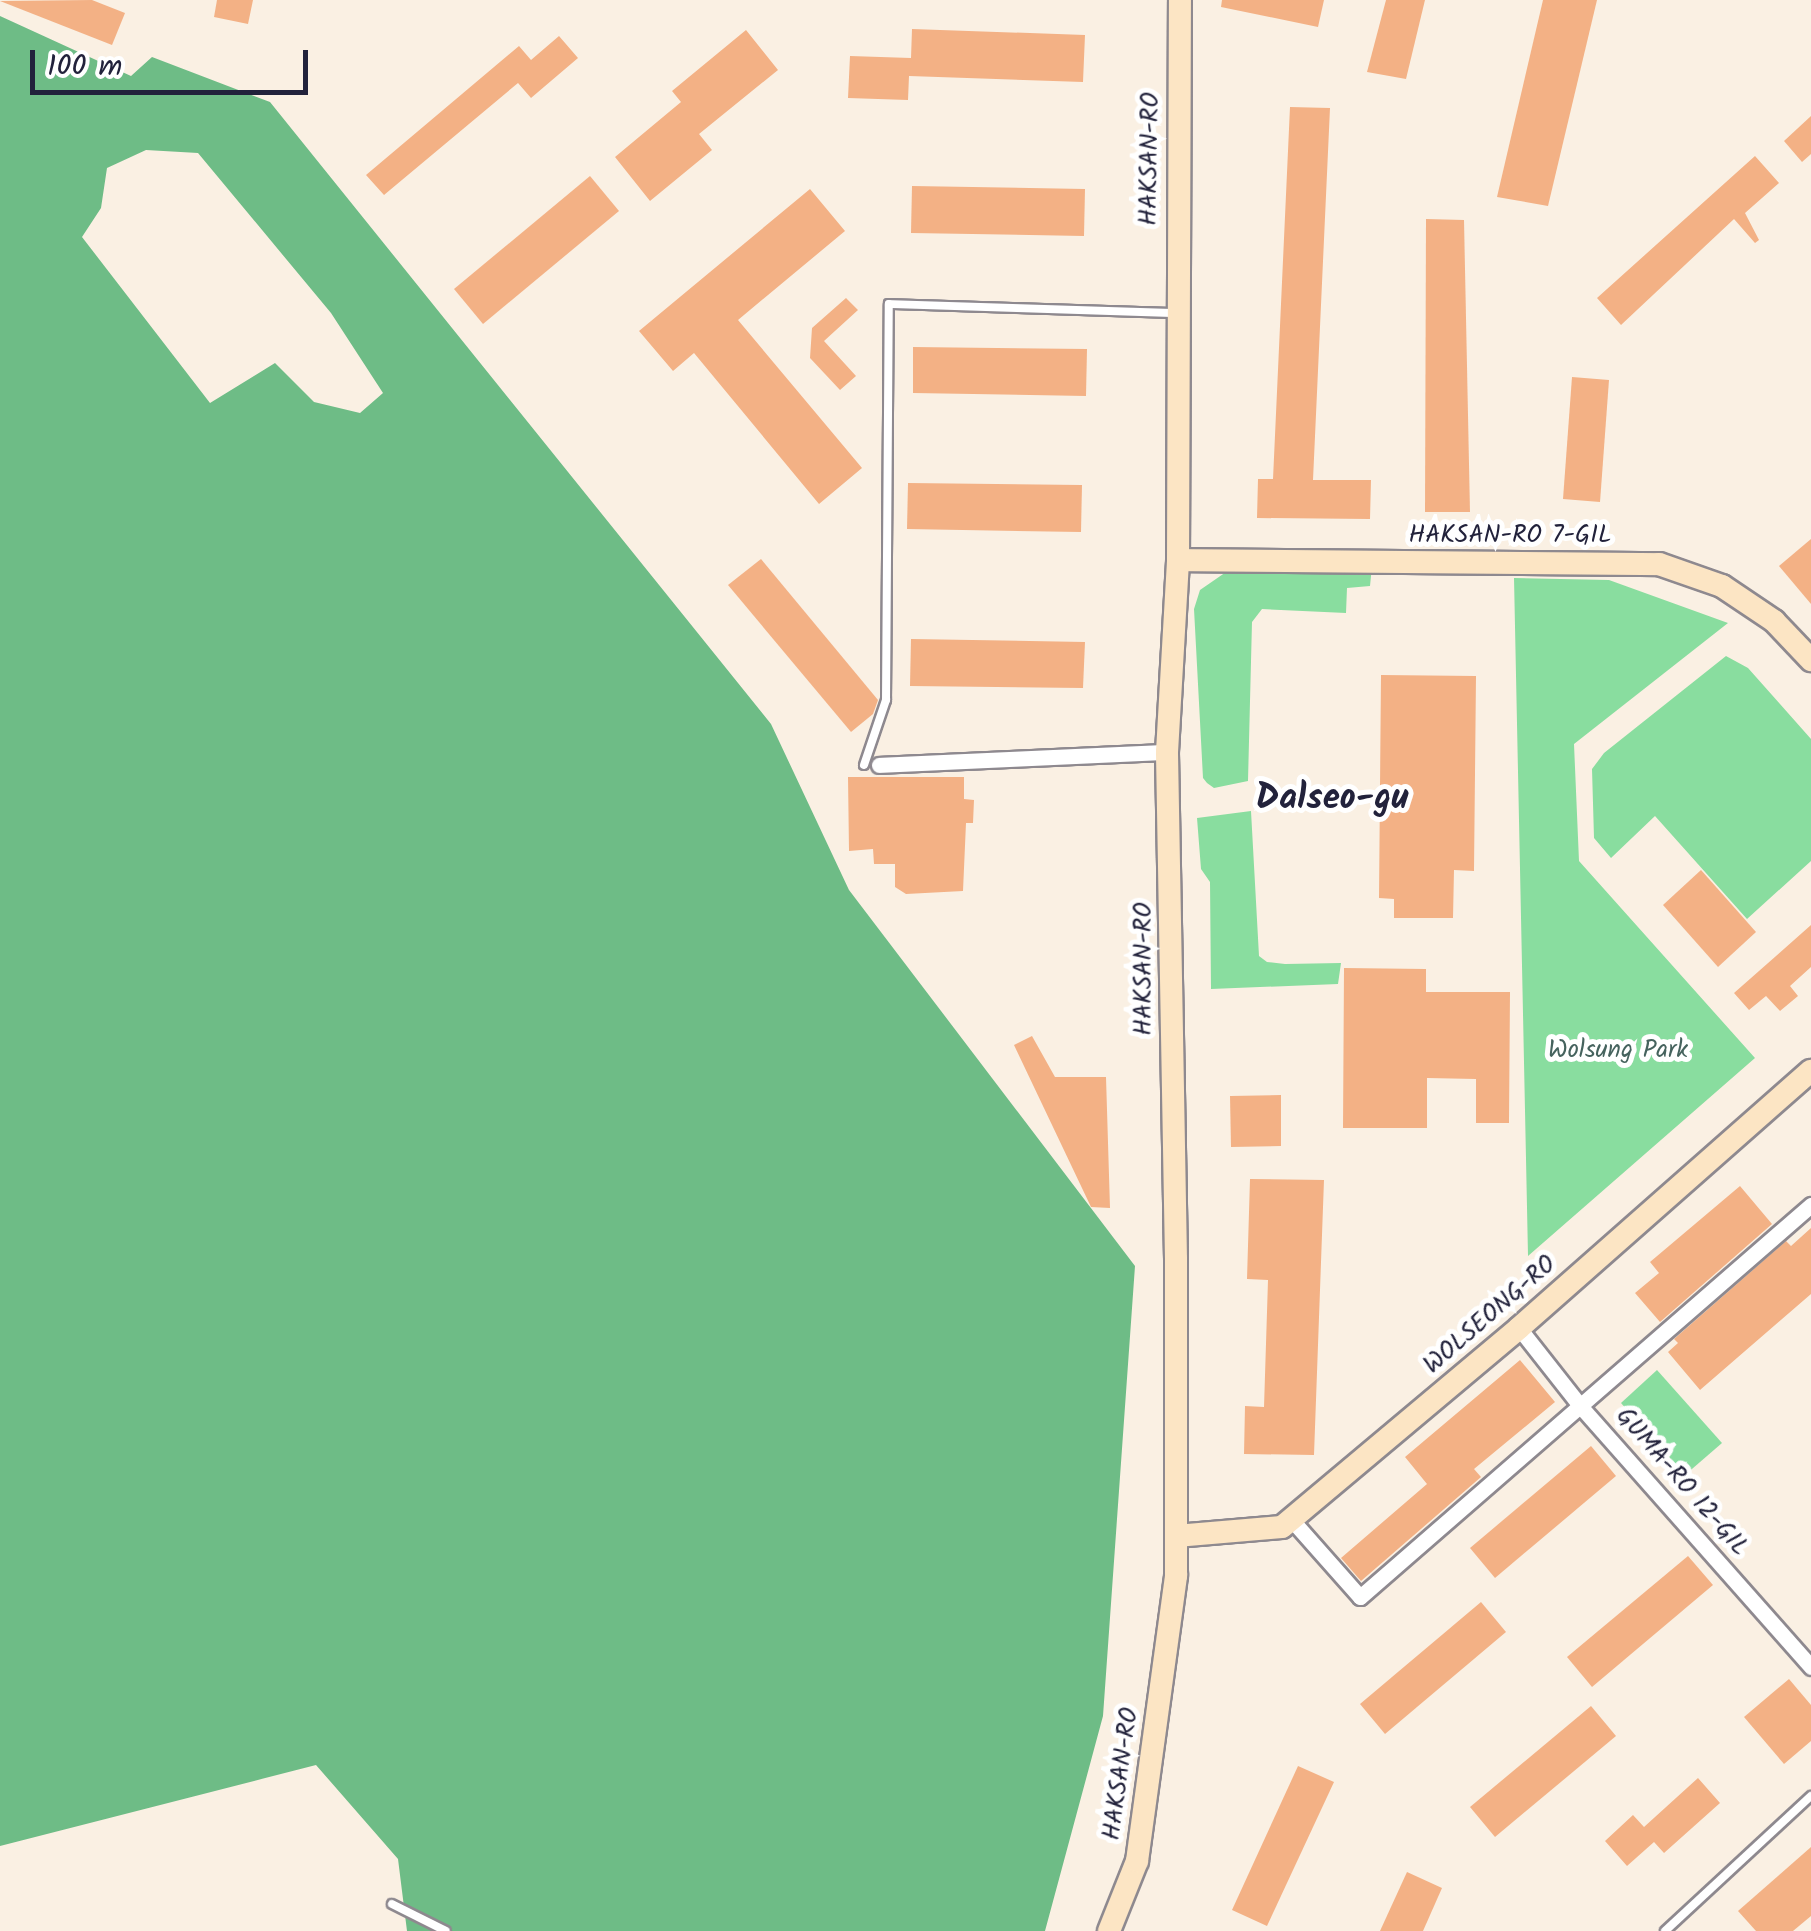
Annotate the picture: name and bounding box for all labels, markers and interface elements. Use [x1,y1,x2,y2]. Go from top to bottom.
scale bar [35,30,312,92]
text: 100 m [47,43,122,91]
street label: HAKSAN-RO [1134,92,1166,226]
street label: HAKSAN-RO 7-GIL [1408,520,1612,550]
district label: Dalseo-gu [1256,778,1408,820]
street label: HAKSAN-RO [1129,902,1159,1036]
park label: Wolsung Park [1548,1035,1688,1065]
street label: WOLSEONG-RO [1418,1249,1562,1381]
street label: GUMA-RO 12-GIL [1609,1402,1755,1562]
street label: HAKSAN-RO [1097,1706,1145,1842]

